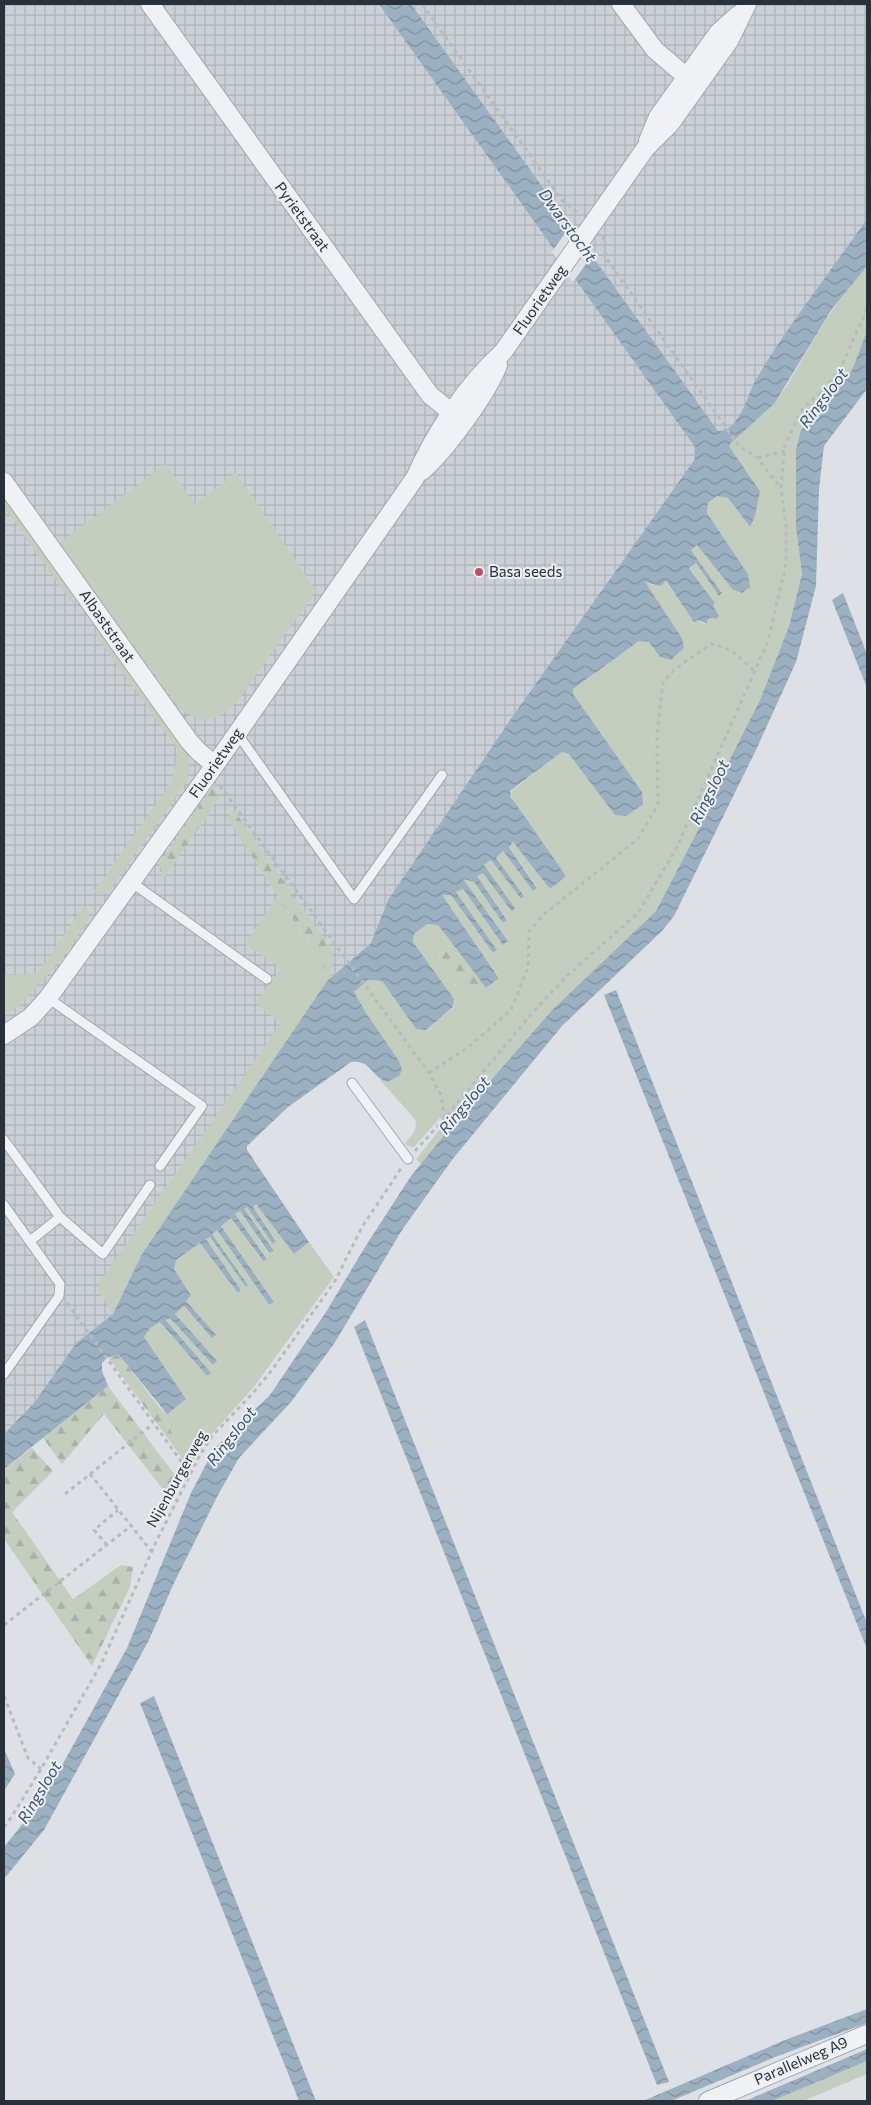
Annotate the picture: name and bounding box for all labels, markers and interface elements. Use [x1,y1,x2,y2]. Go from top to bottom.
street label: Pyrietstraat [272,178,334,255]
water label: Dwarstocht [536,184,602,265]
street label: Fluorietweg [508,261,570,338]
water label: Ringsloot [794,364,851,431]
place label: Basa seeds [489,562,562,580]
marker: Basa seeds [473,566,485,578]
street label: Albaststraat [76,586,139,665]
street label: Fluorietweg [184,724,246,801]
water label: Ringsloot [685,756,732,827]
water label: Ringsloot [434,1072,493,1137]
water label: Ringsloot [202,1402,260,1469]
street label: Nijenburgerweg [142,1427,210,1530]
water label: Ringsloot [13,1757,65,1826]
street label: Parallelweg A9 [751,2032,850,2088]

